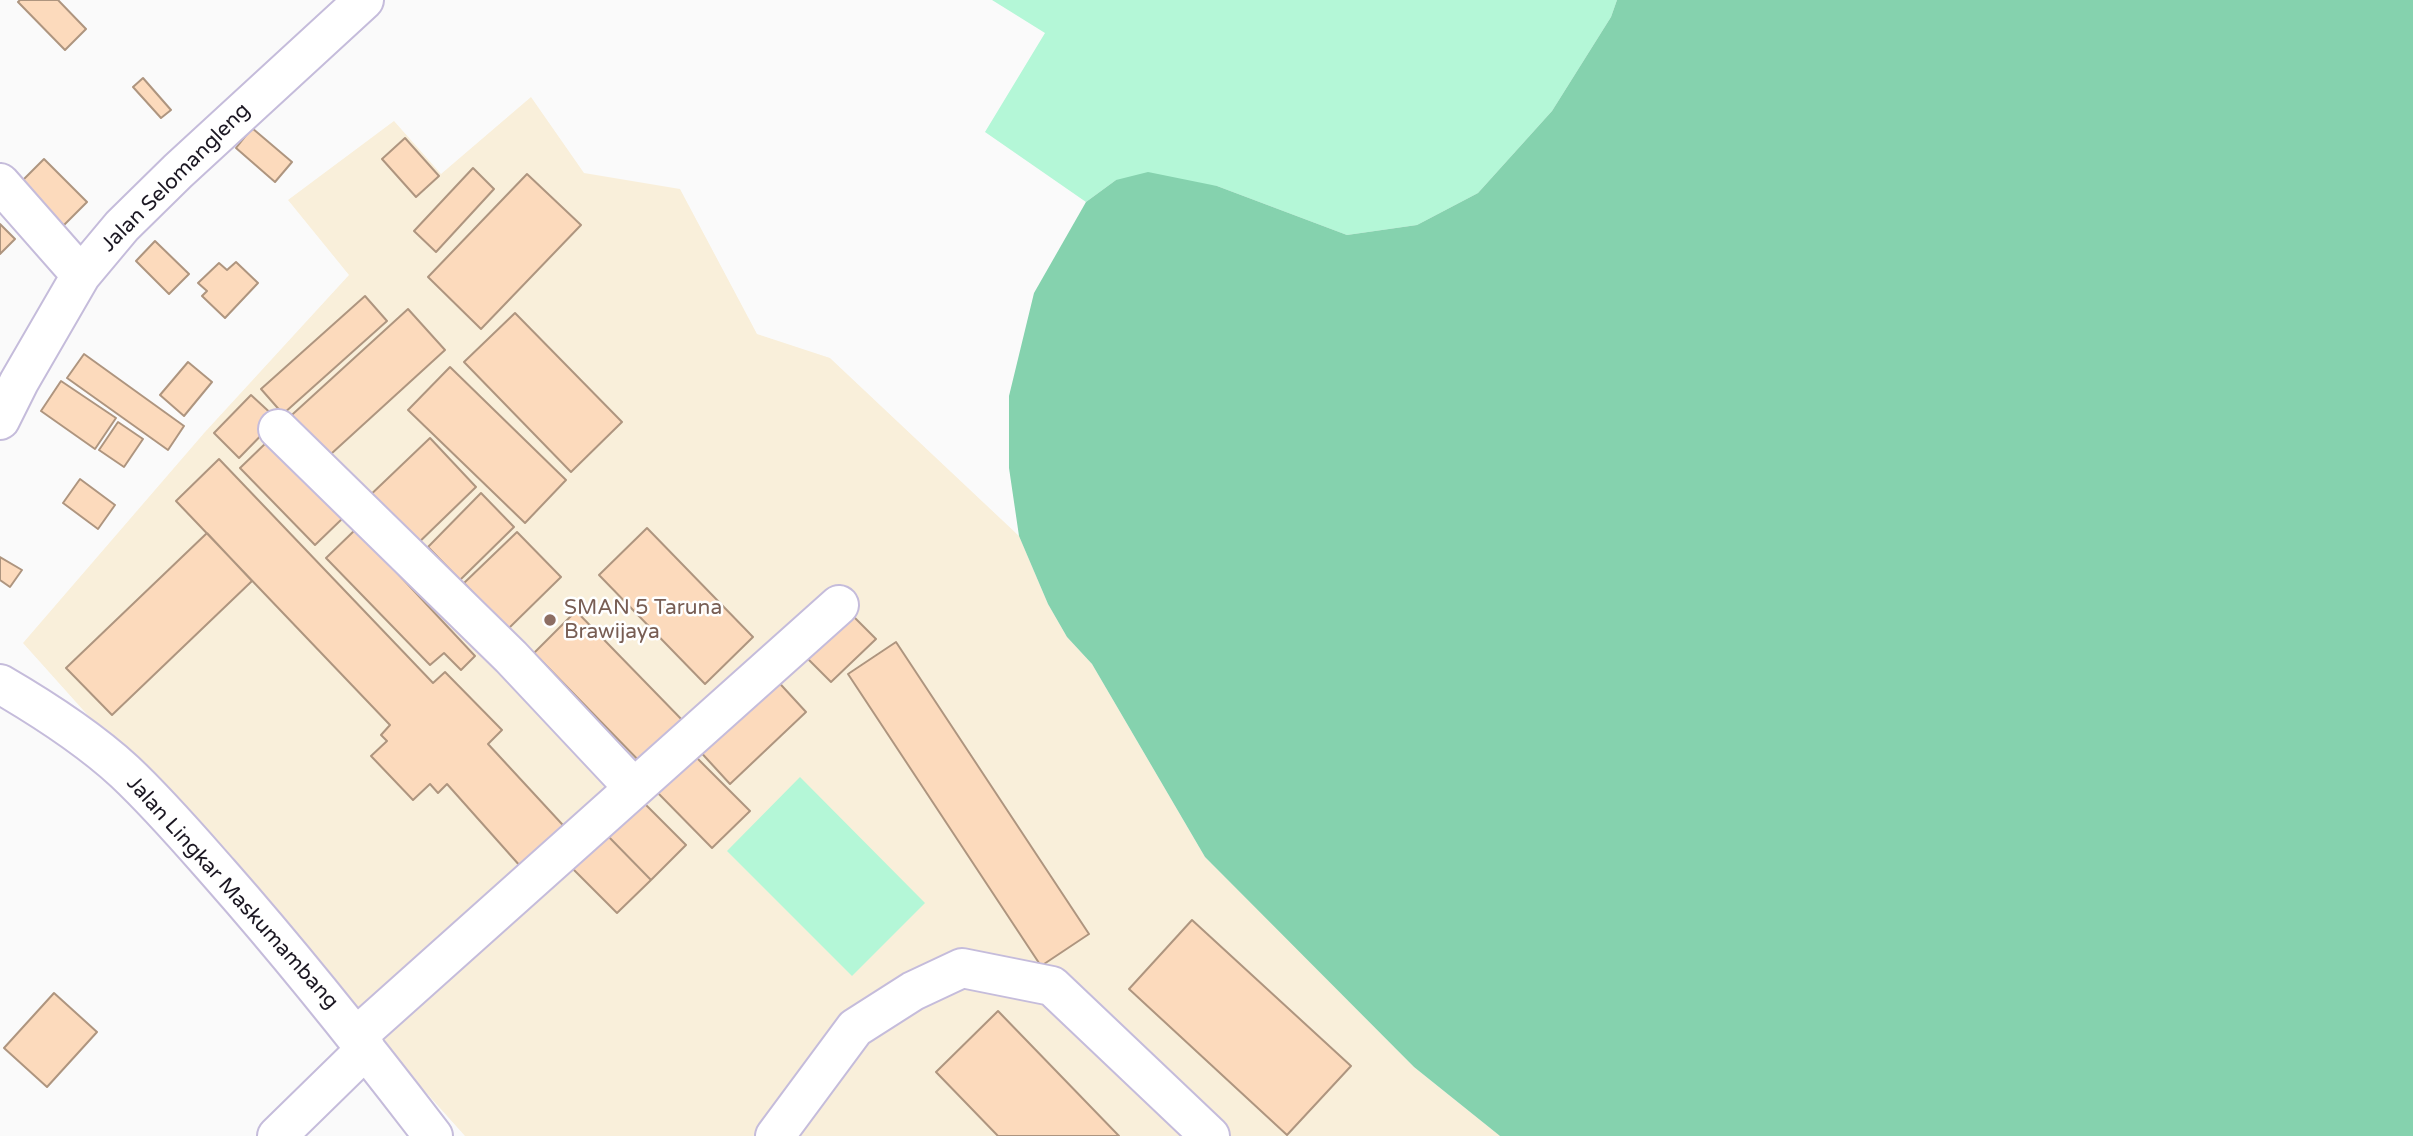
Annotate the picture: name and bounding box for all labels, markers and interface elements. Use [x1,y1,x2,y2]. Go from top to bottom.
street label: Jalan Selomangleng [96,98,256,258]
place label: SMAN 5 Taruna Brawijaya [564,595,722,645]
marker: SMAN 5 Taruna Brawijaya [542,612,558,628]
street label: Jalan Lingkar Maskumambang [121,771,343,1015]

